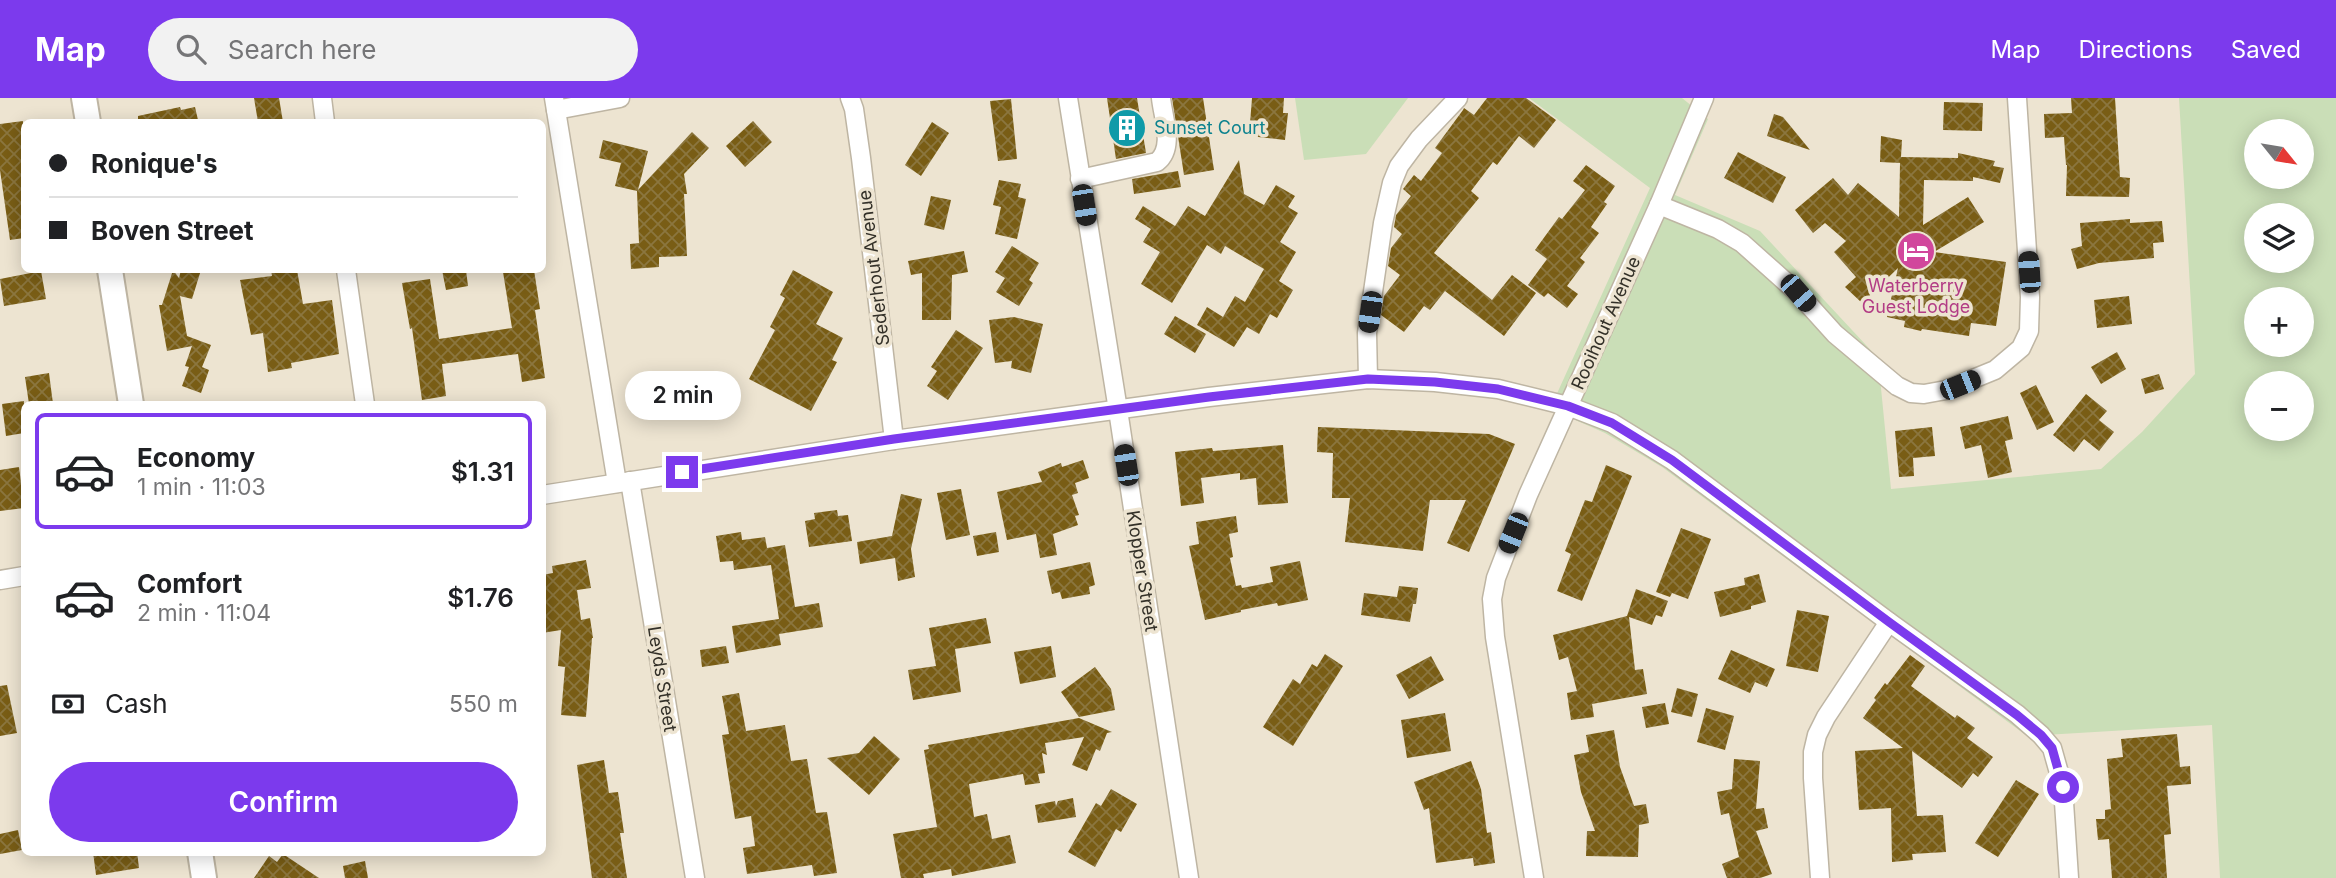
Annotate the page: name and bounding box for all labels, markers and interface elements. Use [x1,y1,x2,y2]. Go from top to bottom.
search box [148,18,638,81]
text: Map [35,29,106,69]
icon: search [172,30,210,68]
text: Search here [228,34,376,65]
text: Map [1991,35,2040,64]
text: Directions [2078,35,2193,64]
text: Saved [2231,35,2301,64]
building icon: Sunset Court [1106,107,1148,149]
place label: Sunset Court [1154,117,1265,138]
north arrow [2244,119,2314,189]
map controls [2244,119,2314,441]
text: Ronique's [91,148,218,179]
car [1071,183,1098,227]
street label: Sederhout Avenue [854,189,893,347]
button: layers [2244,203,2314,273]
text: Boven Street [91,215,254,246]
hotel icon: Waterberry Guest Lodge [1895,230,1937,272]
car [2018,250,2041,294]
street label: Rooihout Avenue [1567,253,1644,393]
car [1777,270,1820,316]
place label: Waterberry Guest Lodge [1862,275,1970,317]
button: + [2244,287,2314,357]
car [1357,290,1384,334]
car [1937,367,1984,403]
callout: 2 min [624,370,740,420]
button: − [2244,371,2314,441]
text: 2 min [653,381,713,409]
icon: car [53,440,116,503]
text: Economy [137,442,255,473]
car [1113,443,1140,487]
text: $1.31 [451,456,514,487]
route end [666,456,698,488]
text: 1 min · 11:03 [137,473,266,501]
street label: Klopper Street [1123,509,1162,633]
car [1496,510,1531,556]
icon: car [53,566,116,629]
text: Comfort [137,568,242,599]
text: $1.76 [447,582,514,613]
text: 2 min · 11:04 [137,599,271,627]
street label: Leyds Street [644,625,681,733]
icon: cash [49,685,87,723]
text: Cash [105,688,168,719]
text: 550 m [449,690,518,718]
button: Confirm [49,762,518,842]
route start [2047,771,2079,803]

